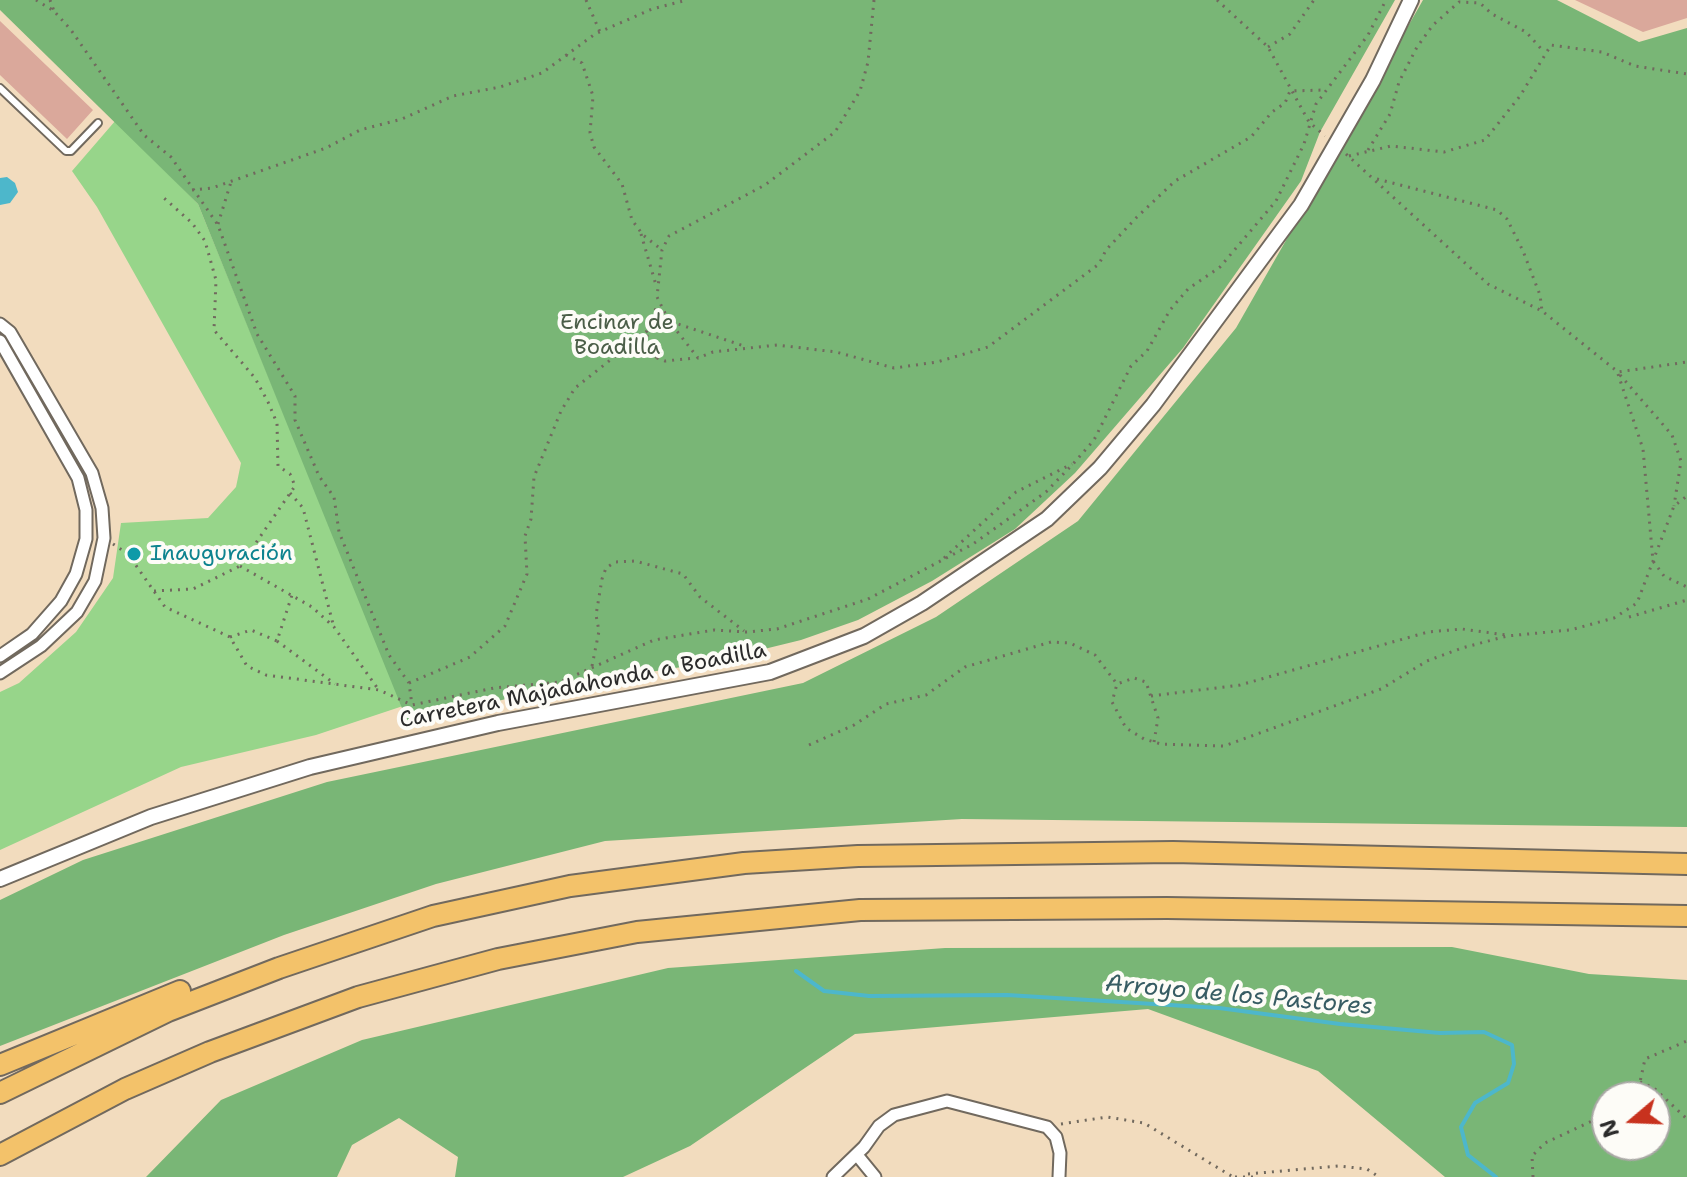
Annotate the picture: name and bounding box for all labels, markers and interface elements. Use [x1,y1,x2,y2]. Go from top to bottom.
park label: Encinar de Boadilla [560,310,674,362]
place label: Inauguración [150,541,292,567]
marker: Inauguración [125,545,143,563]
street label: Carretera Majadahonda a Boadilla [397,637,769,735]
water label: Arroyo de los Pastores [1104,970,1374,1022]
north arrow [1591,1081,1671,1161]
text: N [1593,1115,1626,1141]

